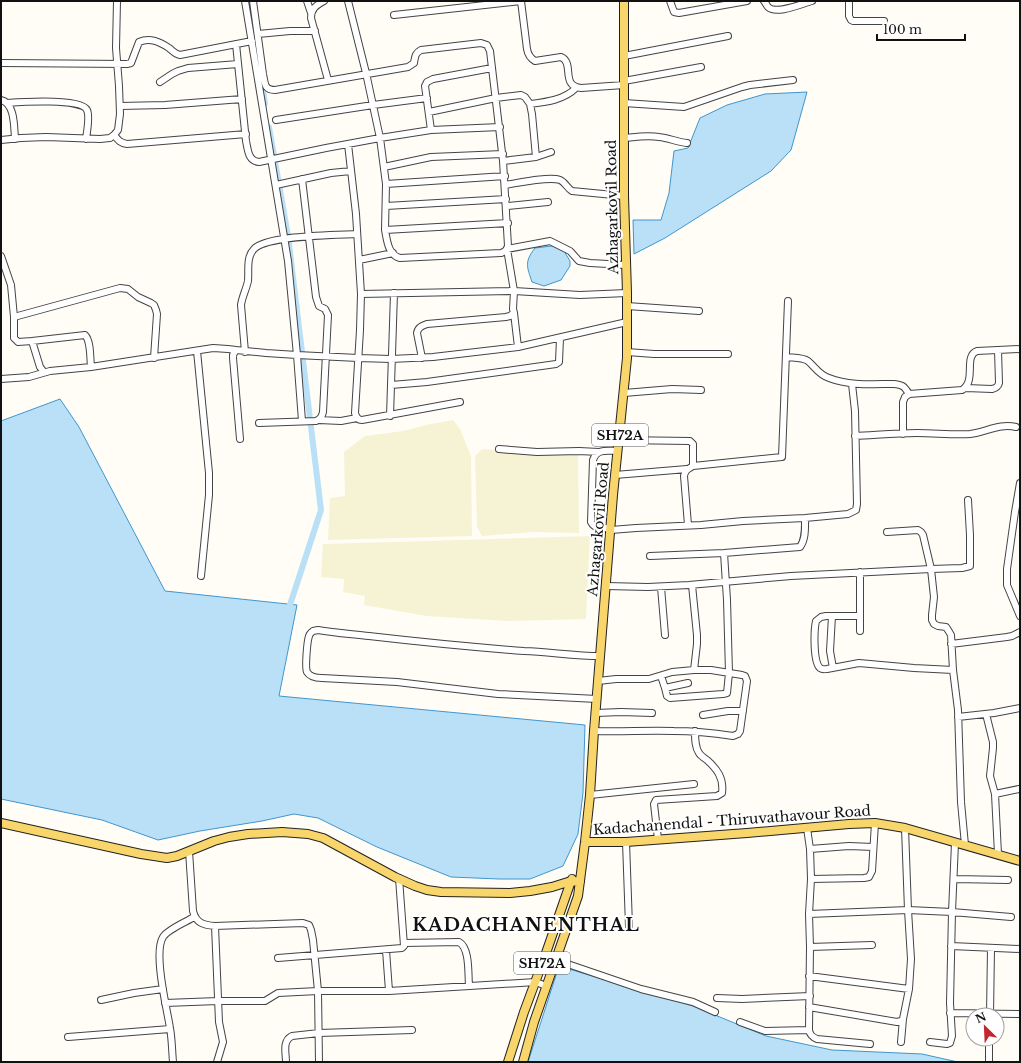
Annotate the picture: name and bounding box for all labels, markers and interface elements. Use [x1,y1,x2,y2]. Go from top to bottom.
scale bar [877,16,965,42]
text: 100 m [883,22,922,37]
street label: Azhagarkovil Road [602,139,622,276]
road number: SH72A [592,424,648,446]
street label: Azhagarkovil Road [583,460,613,598]
street label: Kadachanendal - Thiruvathavour Road [592,801,872,839]
district label: KADACHANENTHAL [412,914,640,936]
road number: SH72A [514,952,570,974]
north arrow [965,1007,1005,1047]
text: N [973,1009,989,1026]

